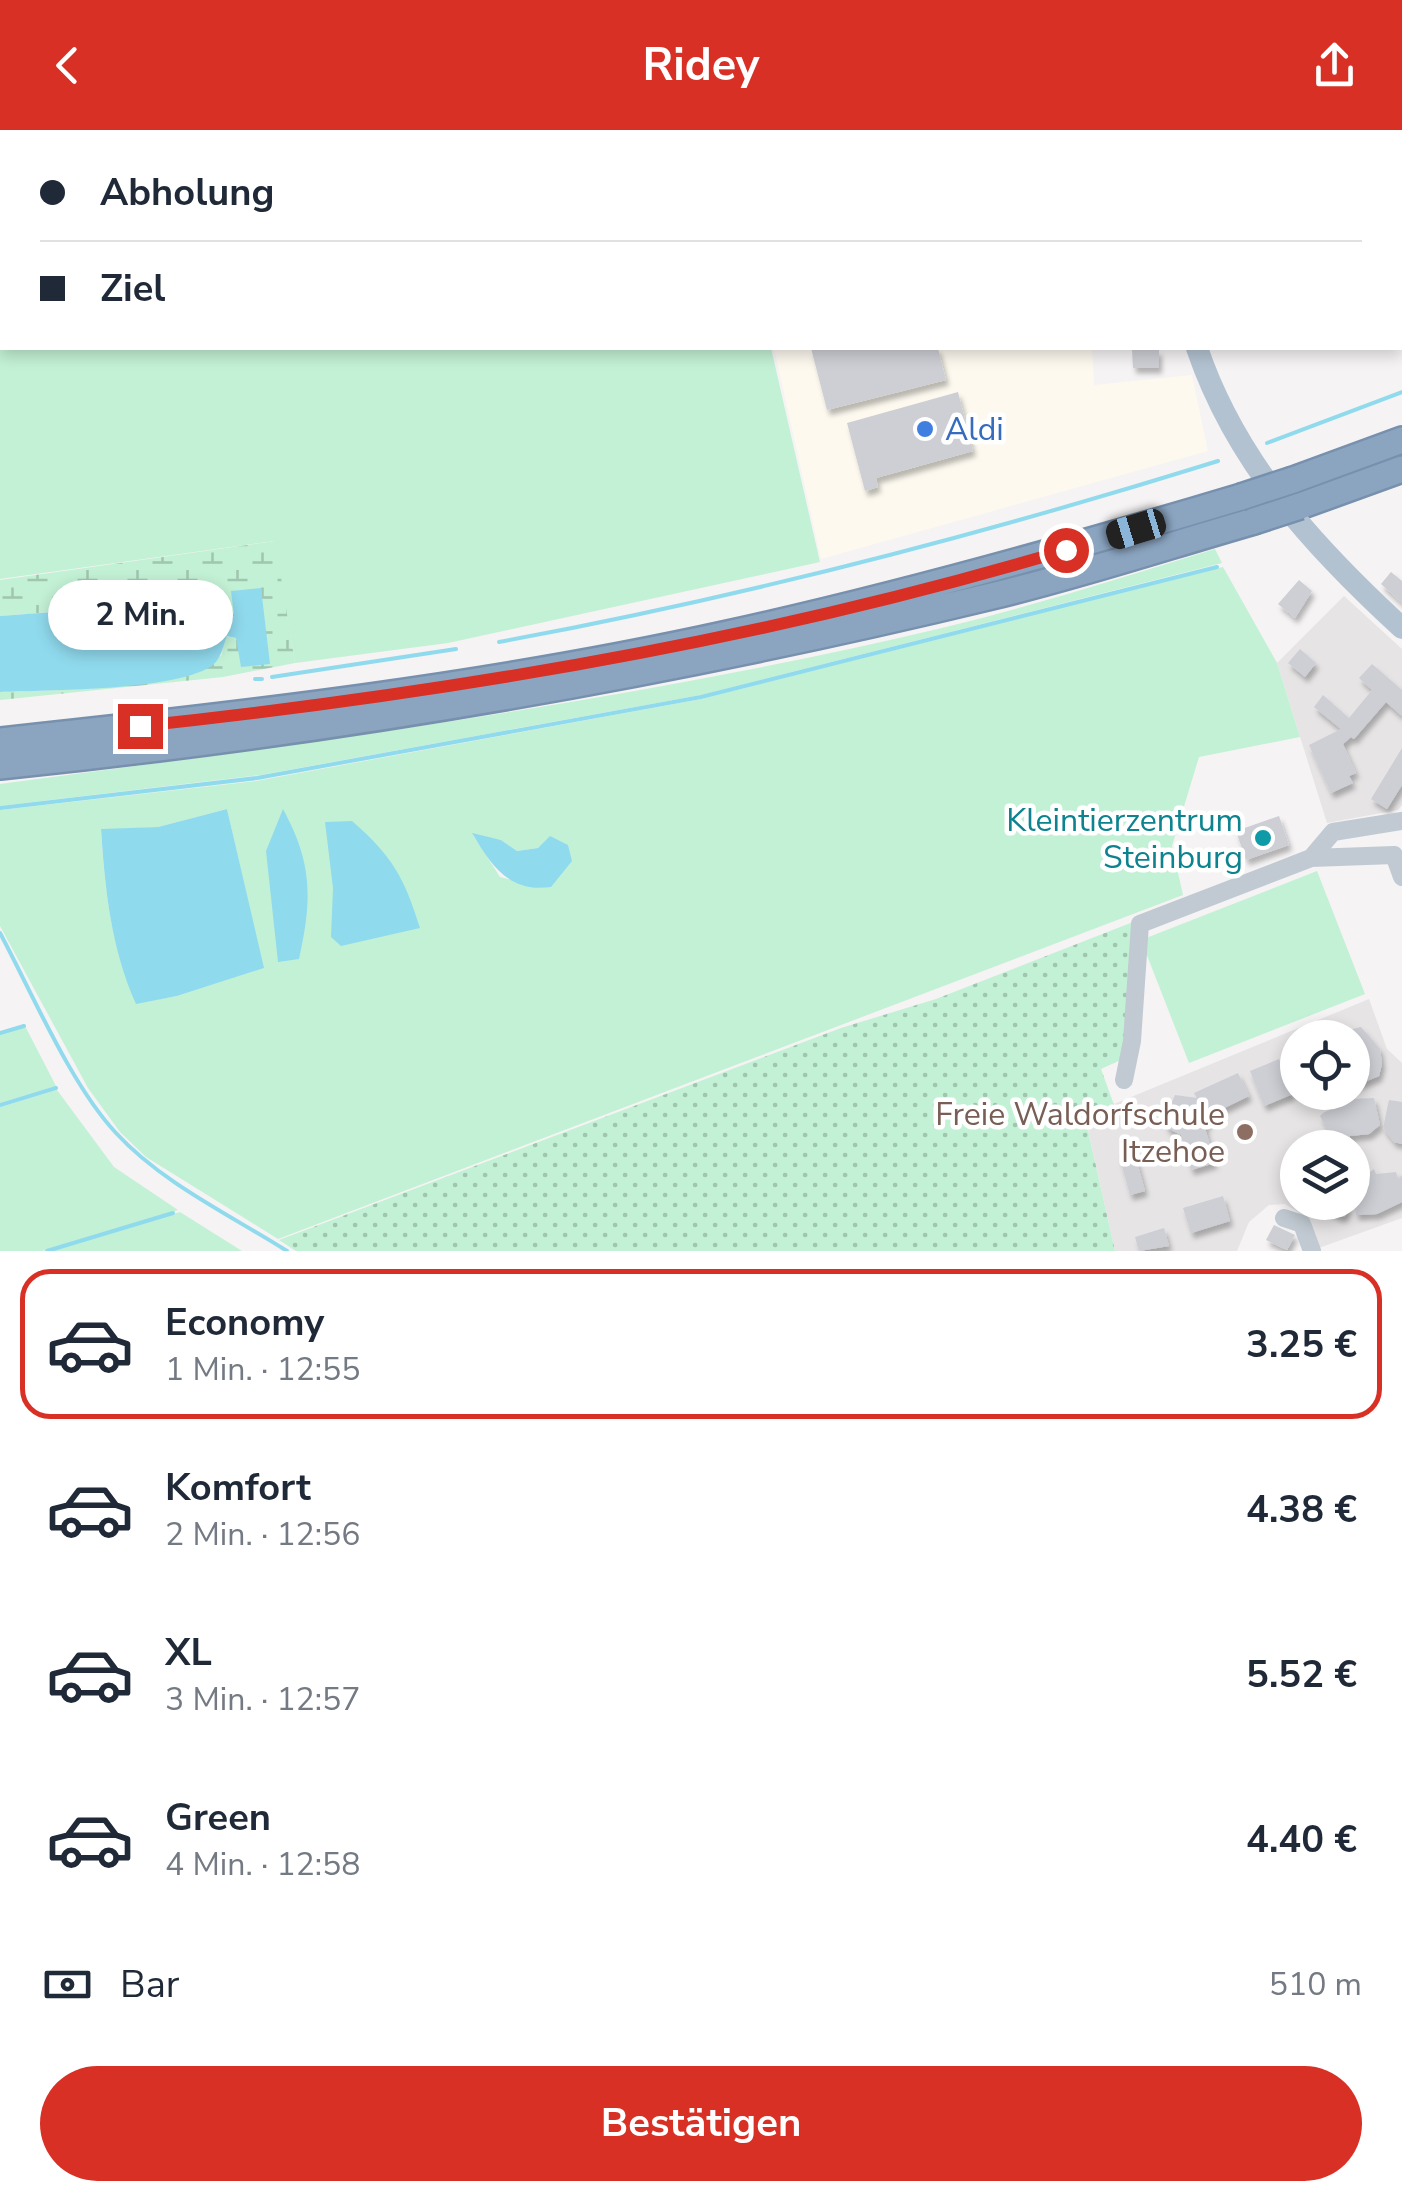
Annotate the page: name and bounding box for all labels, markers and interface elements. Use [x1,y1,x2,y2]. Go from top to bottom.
text: Ridey [642,35,760,96]
icon: back [40,38,95,93]
icon: share [1307,38,1362,93]
text: Abholung [100,167,275,218]
text: Ziel [100,263,165,314]
place label: Aldi [945,408,1004,451]
marker: Aldi [914,418,936,440]
car [1103,506,1169,552]
route start [1044,528,1089,573]
callout: 2 Min. [48,581,232,651]
text: 2 Min. [95,593,186,636]
route end [118,704,163,749]
place label: Kleintierzentrum Steinburg [1006,799,1243,879]
marker: Kleintierzentrum Steinburg [1252,827,1274,849]
map controls [1280,1020,1370,1220]
button: locate [1280,1020,1370,1110]
place label: Freie Waldorfschule Itzehoe [935,1093,1225,1173]
marker: Freie Waldorfschule Itzehoe [1234,1121,1256,1143]
button: layers [1280,1130,1370,1220]
text: Economy [165,1297,324,1348]
icon: car [45,1299,135,1389]
text: 3.25 € [1246,1319,1357,1370]
text: 1 Min. · 12:55 [165,1348,361,1391]
text: Komfort [165,1462,311,1513]
icon: car [45,1464,135,1554]
text: 4.38 € [1246,1484,1357,1535]
text: 2 Min. · 12:56 [165,1513,361,1556]
text: XL [165,1627,212,1678]
icon: car [45,1629,135,1719]
text: 5.52 € [1246,1649,1357,1700]
text: 3 Min. · 12:57 [165,1678,361,1721]
text: Green [165,1792,271,1843]
icon: car [45,1794,135,1884]
text: 4.40 € [1246,1814,1357,1865]
text: 4 Min. · 12:58 [165,1843,361,1886]
icon: cash [40,1957,95,2012]
text: Bar [120,1959,179,2010]
text: 510 m [1269,1963,1362,2006]
button: Bestätigen [40,2066,1362,2181]

